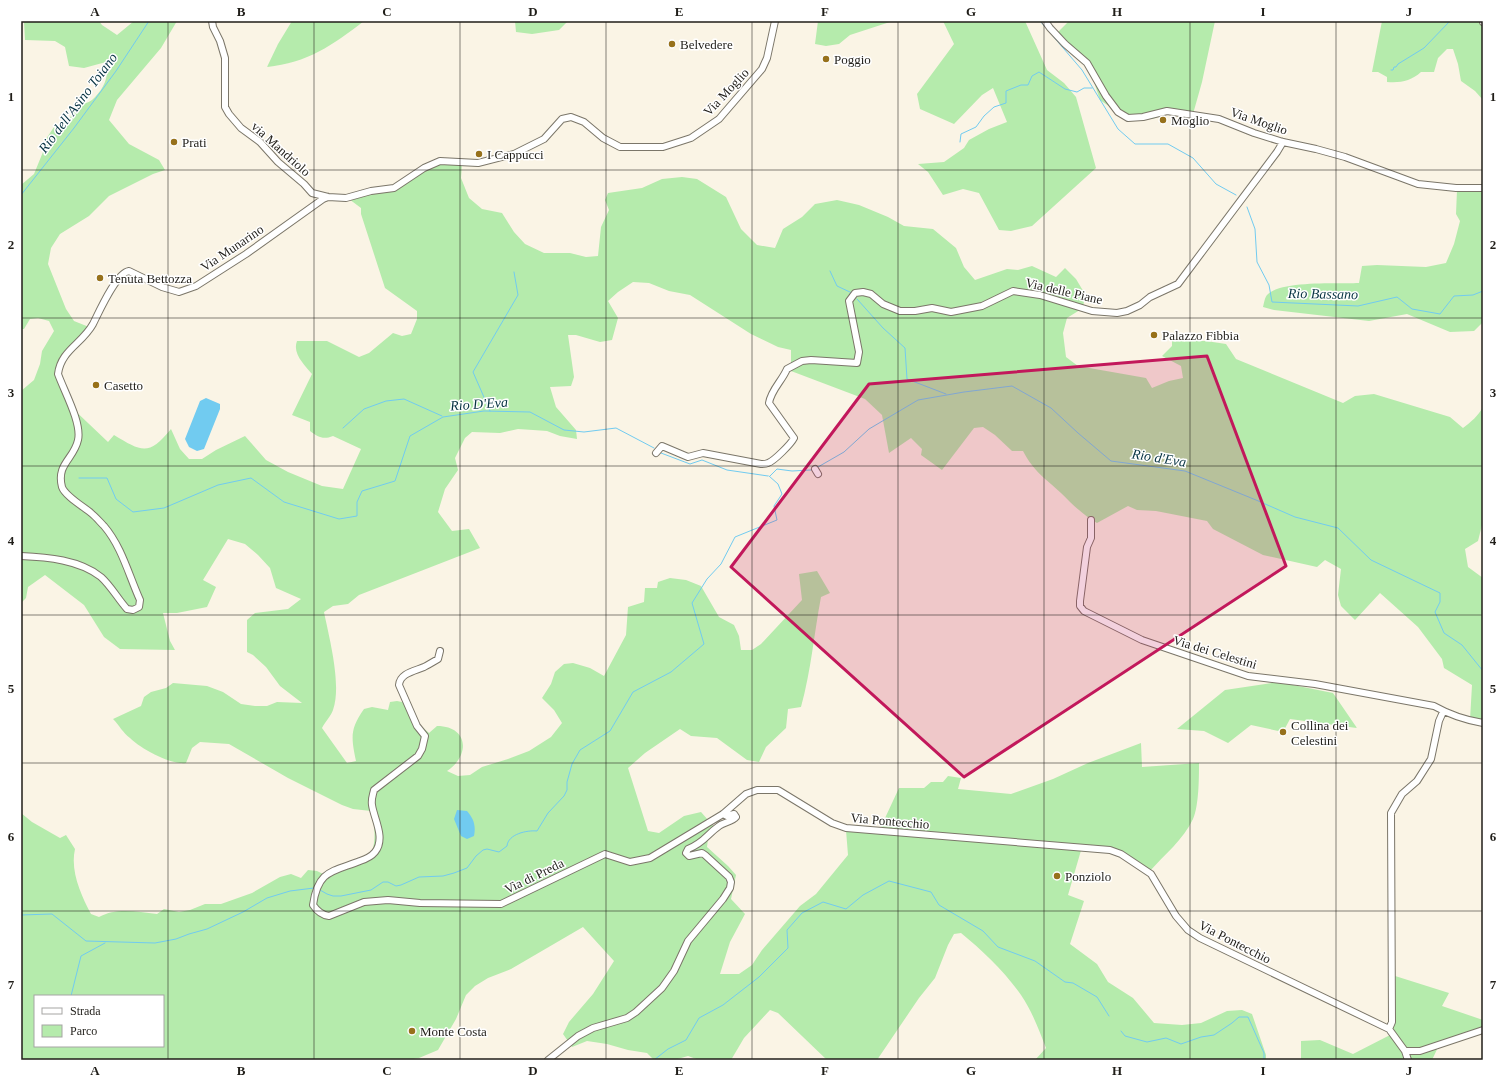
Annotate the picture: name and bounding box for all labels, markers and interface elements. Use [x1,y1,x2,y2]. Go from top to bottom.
text: A [90,4,100,19]
text: B [237,4,246,19]
text: C [382,4,392,19]
text: D [528,4,538,19]
text: E [675,4,683,19]
text: F [821,4,829,19]
text: G [966,4,976,19]
text: H [1112,4,1122,19]
text: I [1260,4,1266,19]
text: J [1406,4,1413,19]
place label: Belvedere [680,37,733,52]
marker: Belvedere [667,39,677,49]
water label: Rio dell'Asino Toiano [35,50,120,157]
place label: Poggio [834,52,871,67]
marker: Poggio [821,54,831,64]
street label: Via Moglio [700,65,752,119]
text: 1 [8,89,14,104]
text: 1 [1490,89,1496,104]
street label: Via Moglio [1228,104,1290,138]
place label: Moglio [1171,113,1209,128]
marker: Moglio [1158,115,1168,125]
street label: via Mandriolo [248,119,314,179]
place label: Prati [182,135,207,150]
marker: Prati [169,137,179,147]
place label: I Cappucci [487,147,544,162]
marker: I Cappucci [474,149,484,159]
street label: Via Munarino [198,222,266,274]
text: 2 [8,237,14,252]
text: 2 [1490,237,1496,252]
place label: Tenuta Bettozza [108,271,192,286]
marker: Tenuta Bettozza [95,273,105,283]
street label: Via delle Piane [1024,275,1104,307]
water label: Rio Bassano [1287,286,1358,302]
place label: Palazzo Fibbia [1162,328,1239,343]
marker: Palazzo Fibbia [1149,330,1159,340]
place label: Casetto [104,378,143,393]
marker: Casetto [91,380,101,390]
text: 3 [8,385,15,400]
text: 3 [1490,385,1497,400]
water label: Rio D'Eva [449,395,508,414]
water label: Rio d'Eva [1130,446,1187,470]
text: 4 [8,533,15,548]
text: 4 [1490,533,1497,548]
street label: Via dei Celestini [1171,632,1259,672]
text: 5 [8,681,15,696]
text: 5 [1490,681,1497,696]
place label: Collina dei Celestini [1291,718,1349,748]
marker: Collina dei Celestini [1278,727,1288,737]
street label: Via Pontecchio [850,810,930,832]
text: 6 [8,829,15,844]
text: 6 [1490,829,1497,844]
street label: Via di Preda [502,855,566,897]
place label: Ponziolo [1065,869,1111,884]
marker: Ponziolo [1052,871,1062,881]
street label: Via Pontecchio [1196,917,1274,967]
text: 7 [8,977,15,992]
text: 7 [1490,977,1497,992]
legend [34,995,164,1047]
text: Strada [70,1004,101,1018]
text: Parco [70,1024,97,1038]
place label: Monte Costa [420,1024,487,1039]
marker: Monte Costa [407,1026,417,1036]
text: A [90,1063,100,1078]
text: B [237,1063,246,1078]
text: C [382,1063,392,1078]
text: D [528,1063,538,1078]
text: E [675,1063,683,1078]
text: F [821,1063,829,1078]
text: G [966,1063,976,1078]
text: H [1112,1063,1122,1078]
text: I [1260,1063,1266,1078]
text: J [1406,1063,1413,1078]

